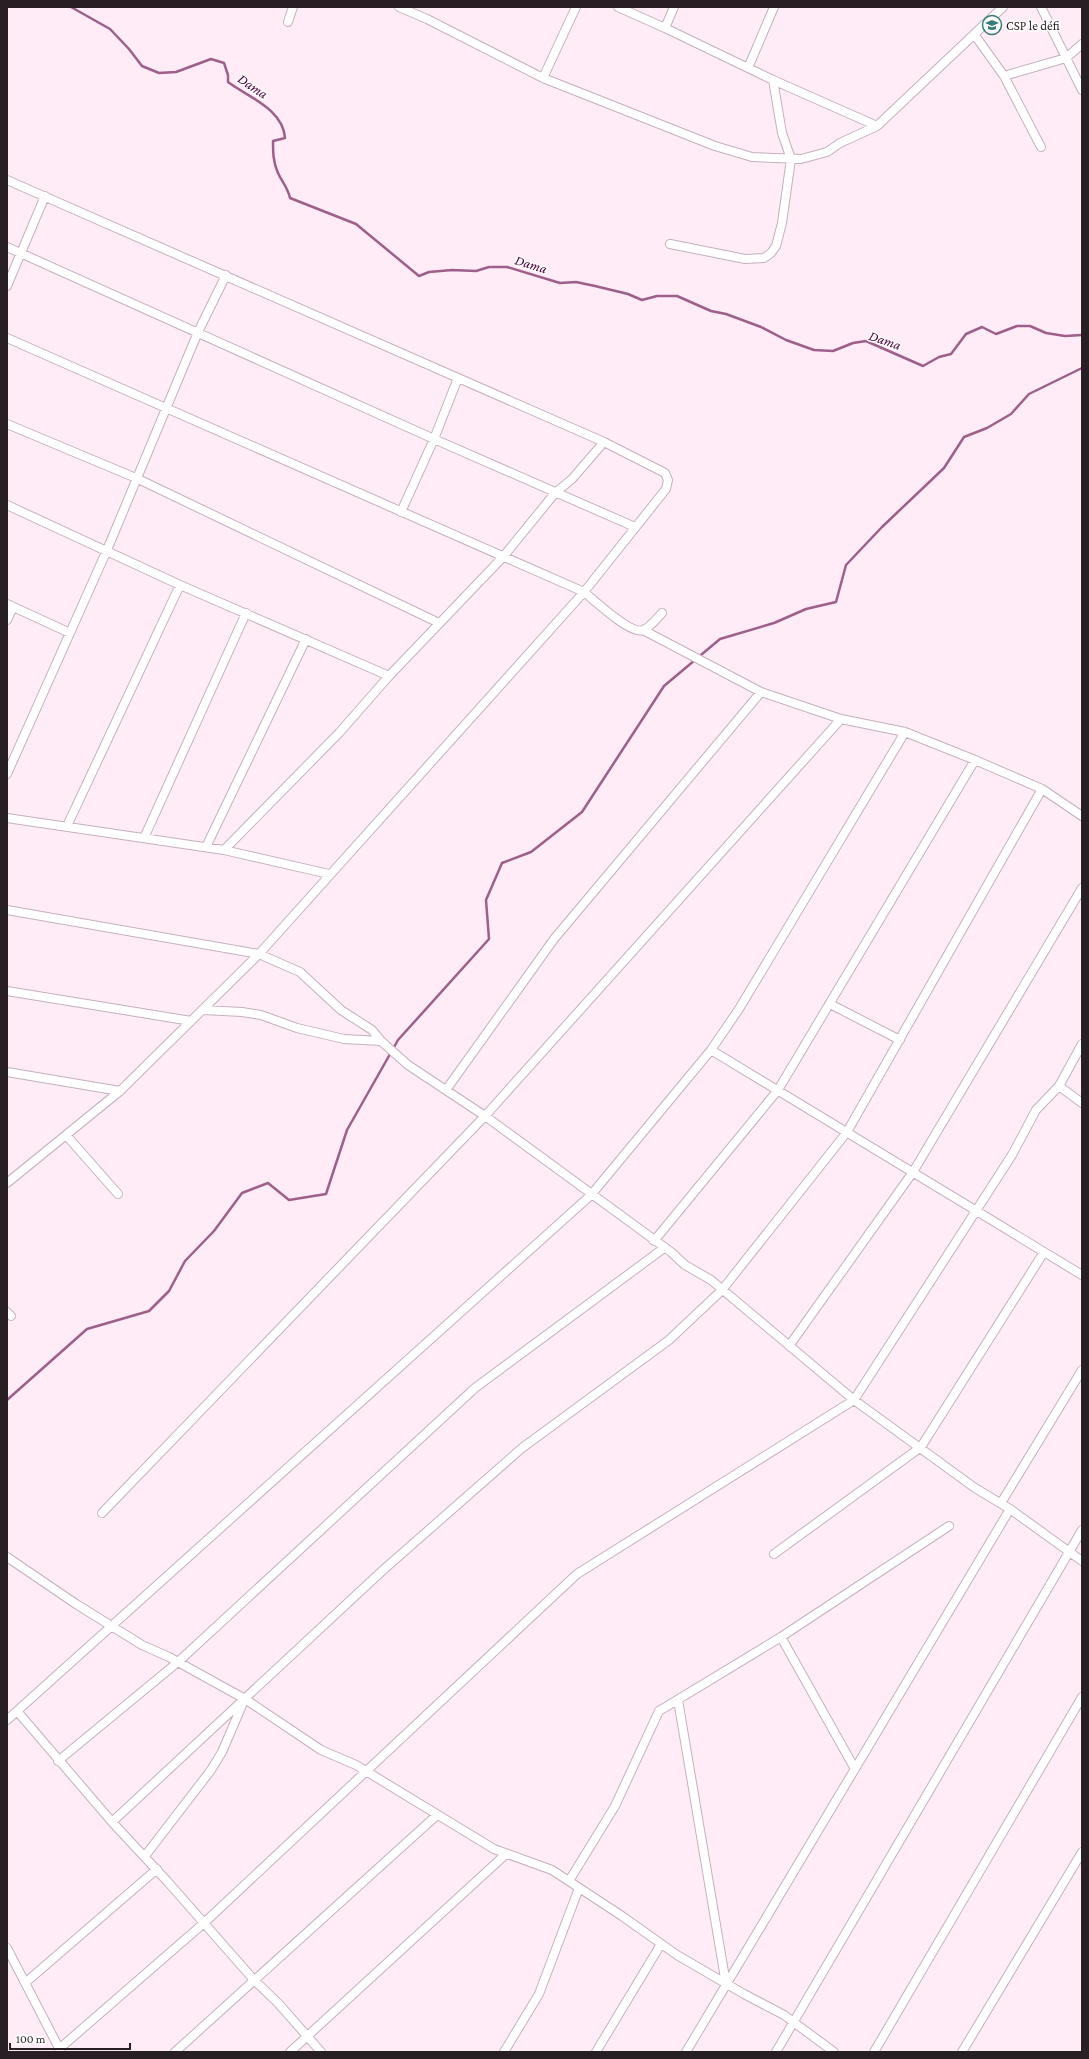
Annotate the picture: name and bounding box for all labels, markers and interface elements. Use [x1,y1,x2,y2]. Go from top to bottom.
school or university icon: CSP le défi [981,14,1003,36]
place label: CSP le défi [1006,18,1060,33]
water label: Dama [235,70,271,102]
water label: Dama [513,252,549,277]
water label: Dama [867,327,903,353]
scale bar [10,2025,130,2051]
text: 100 m [16,2032,46,2046]

